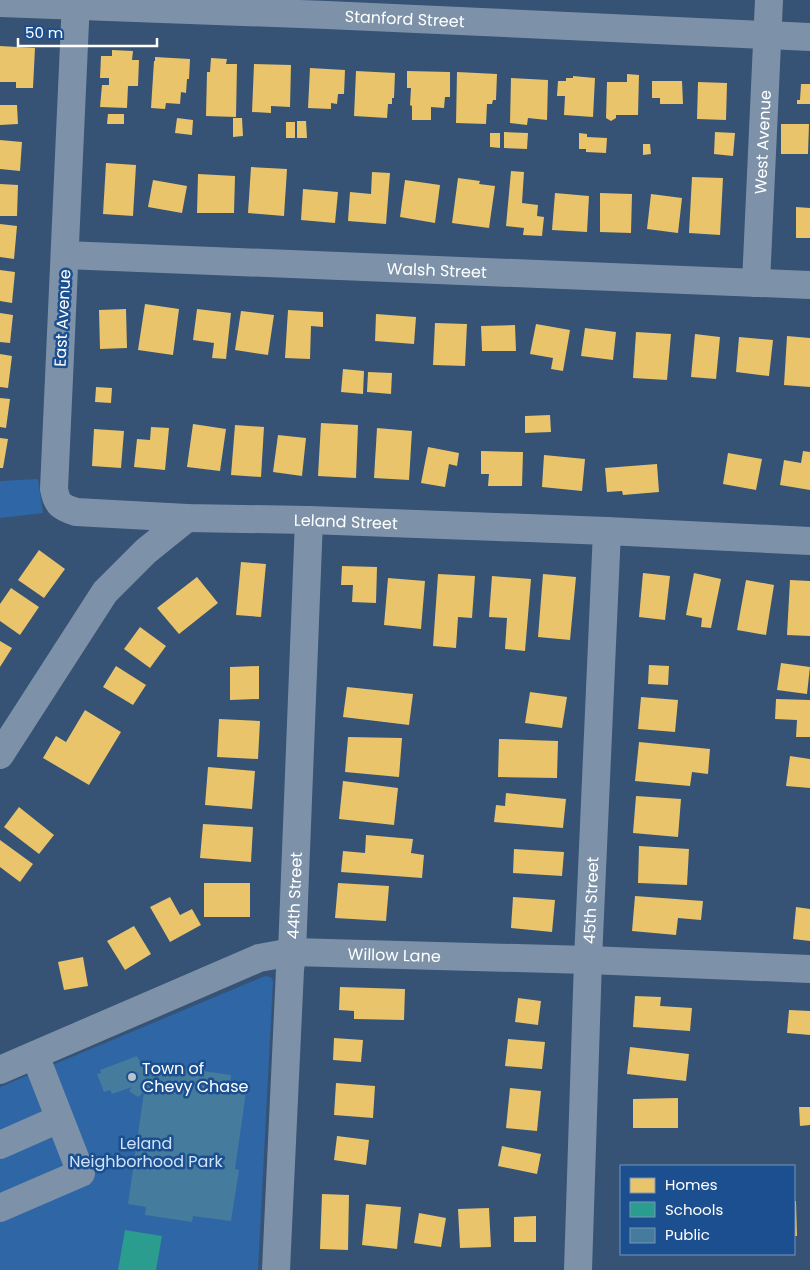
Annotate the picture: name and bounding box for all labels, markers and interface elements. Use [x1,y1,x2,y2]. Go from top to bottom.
street label: Stanford Street [344,5,465,33]
scale bar [18,15,156,47]
text: 50 m [25,22,63,43]
street label: West Avenue [749,90,777,195]
street label: Walsh Street [386,257,487,284]
street label: East Avenue [48,269,77,367]
street label: Leland Street [294,509,398,535]
street label: 44th Street [282,851,308,940]
street label: 45th Street [578,856,605,944]
street label: Willow Lane [347,943,441,968]
place label: Town of Chevy Chase [142,1057,249,1098]
marker: Town of Chevy Chase [126,1071,138,1083]
park label: Leland Neighborhood Park [69,1132,223,1173]
legend [620,1165,795,1255]
text: Homes [665,1174,718,1195]
text: Schools [665,1199,723,1220]
text: Public [665,1224,710,1245]

